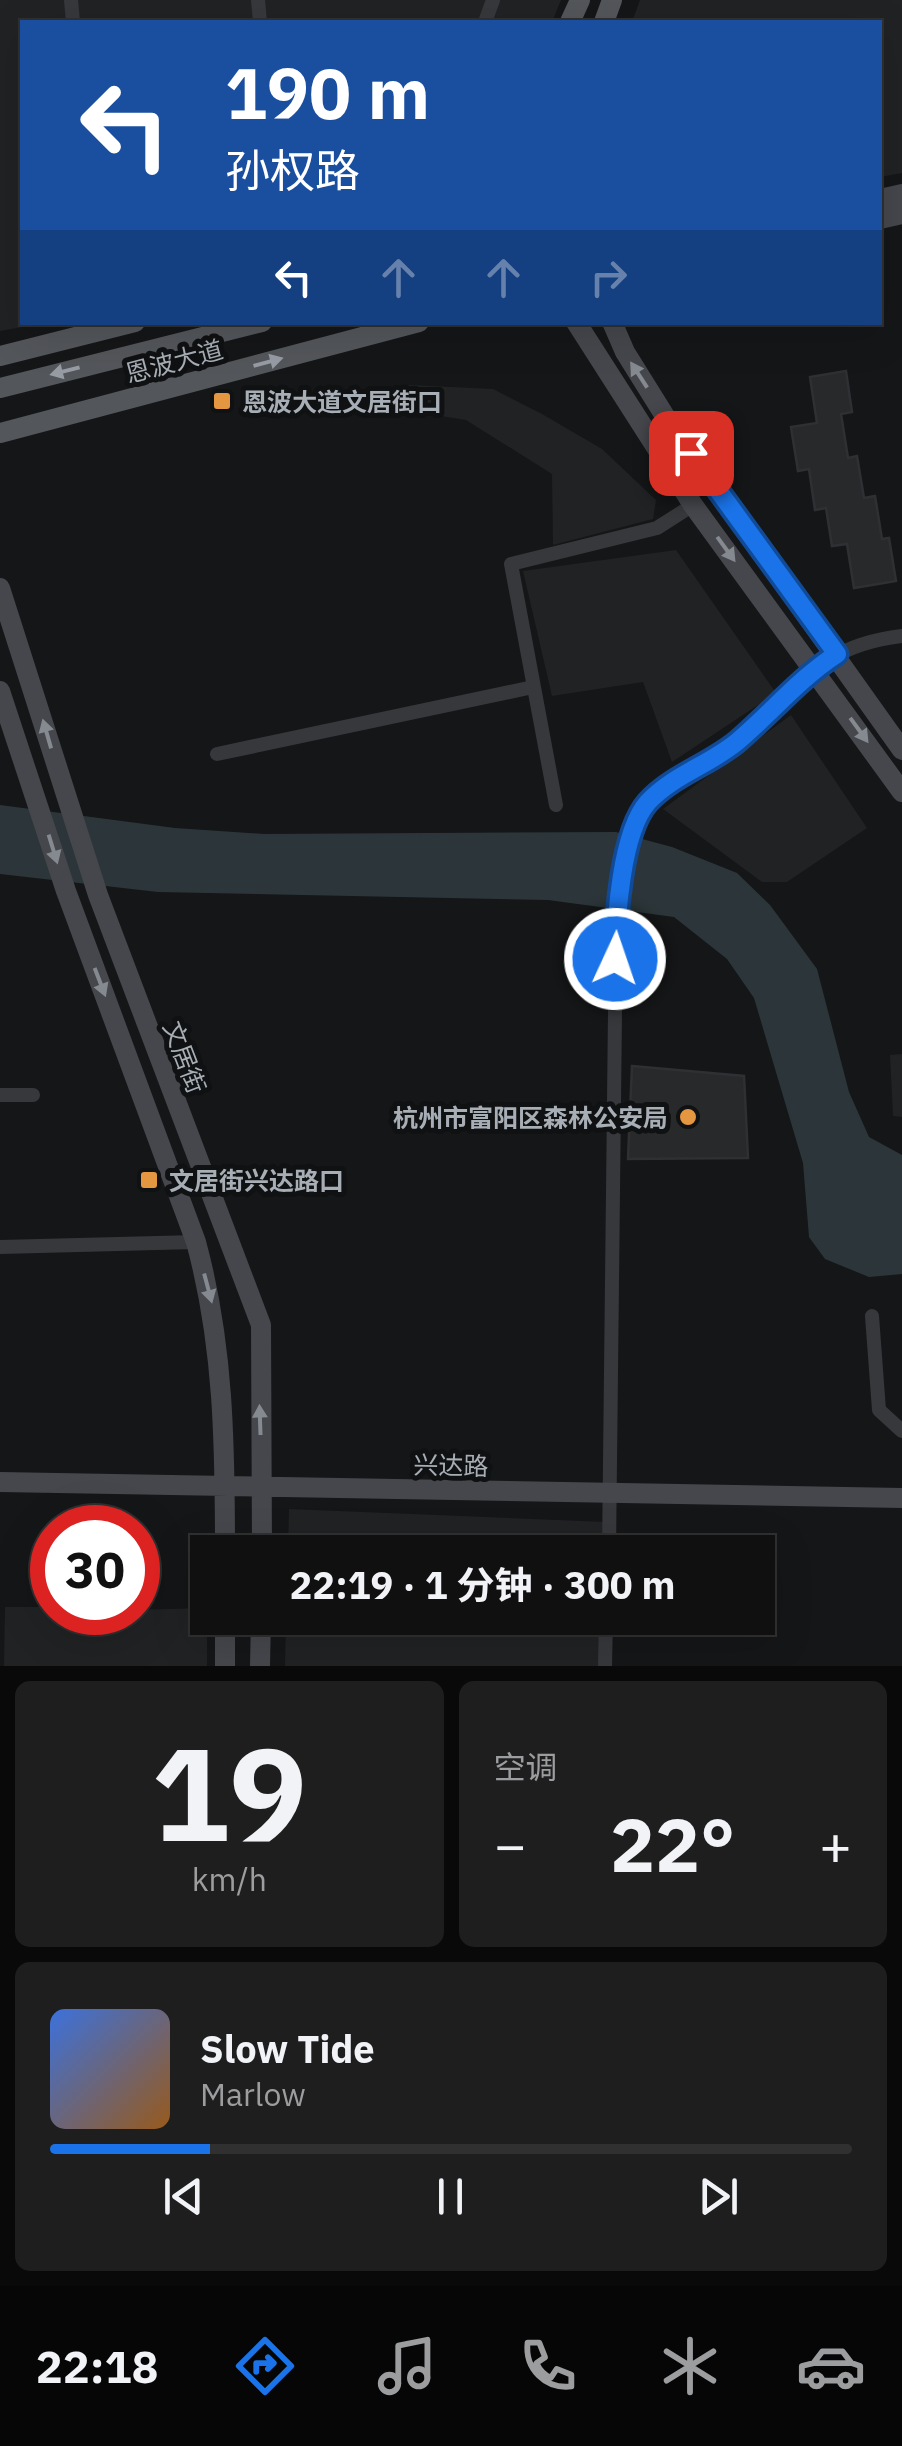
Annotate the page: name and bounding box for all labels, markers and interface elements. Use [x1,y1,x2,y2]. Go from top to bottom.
text: 190 m [225,47,430,138]
icon: left [60,60,190,190]
text: 孙权路 [225,141,360,199]
icon: left [266,250,321,305]
icon: ahead [371,250,426,305]
icon: ahead [476,250,531,305]
icon: right [581,250,636,305]
street label: 恩波大道 [121,332,227,390]
one-way arrow [253,354,284,370]
one-way arrow [630,361,648,388]
one-way arrow [49,364,80,380]
place label: 恩波大道文居街口 [242,385,442,418]
marker: 恩波大道文居街口 [211,390,233,412]
pin [649,411,734,496]
icon: arrive [664,426,719,481]
one-way arrow [716,536,736,563]
one-way arrow [848,717,868,743]
one-way arrow [38,718,54,749]
one-way arrow [46,834,61,864]
position arrow [563,907,667,1011]
one-way arrow [93,967,108,997]
street label: 文居街 [156,1016,214,1098]
place label: 杭州市富阳区森林公安局 [393,1101,668,1134]
marker: 杭州市富阳区森林公安局 [677,1106,699,1128]
place label: 文居街兴达路口 [169,1164,344,1197]
marker: 文居街兴达路口 [138,1169,160,1191]
one-way arrow [201,1273,217,1304]
one-way arrow [252,1404,268,1436]
street label: 兴达路 [413,1448,489,1482]
speed limit sign: 30 [30,1505,160,1635]
text: 22:19 · 1 分钟 · 300 m [290,1560,675,1609]
text: 19 [151,1708,307,1877]
text: 空调 [494,1746,558,1788]
text: 22° [610,1795,735,1893]
text: − [494,1809,527,1880]
text: + [819,1809,852,1880]
text: km/h [192,1858,267,1900]
text: Slow Tide [200,2024,375,2073]
text: Marlow [200,2073,306,2115]
icon: previous [156,2169,211,2224]
icon: pause [423,2169,478,2224]
icon: next [691,2169,746,2224]
icon: directions [230,2331,300,2401]
icon: music [372,2331,442,2401]
icon: phone [513,2331,583,2401]
icon: climate [655,2331,725,2401]
icon: car [796,2331,866,2401]
text: 22:18 [36,2337,159,2395]

